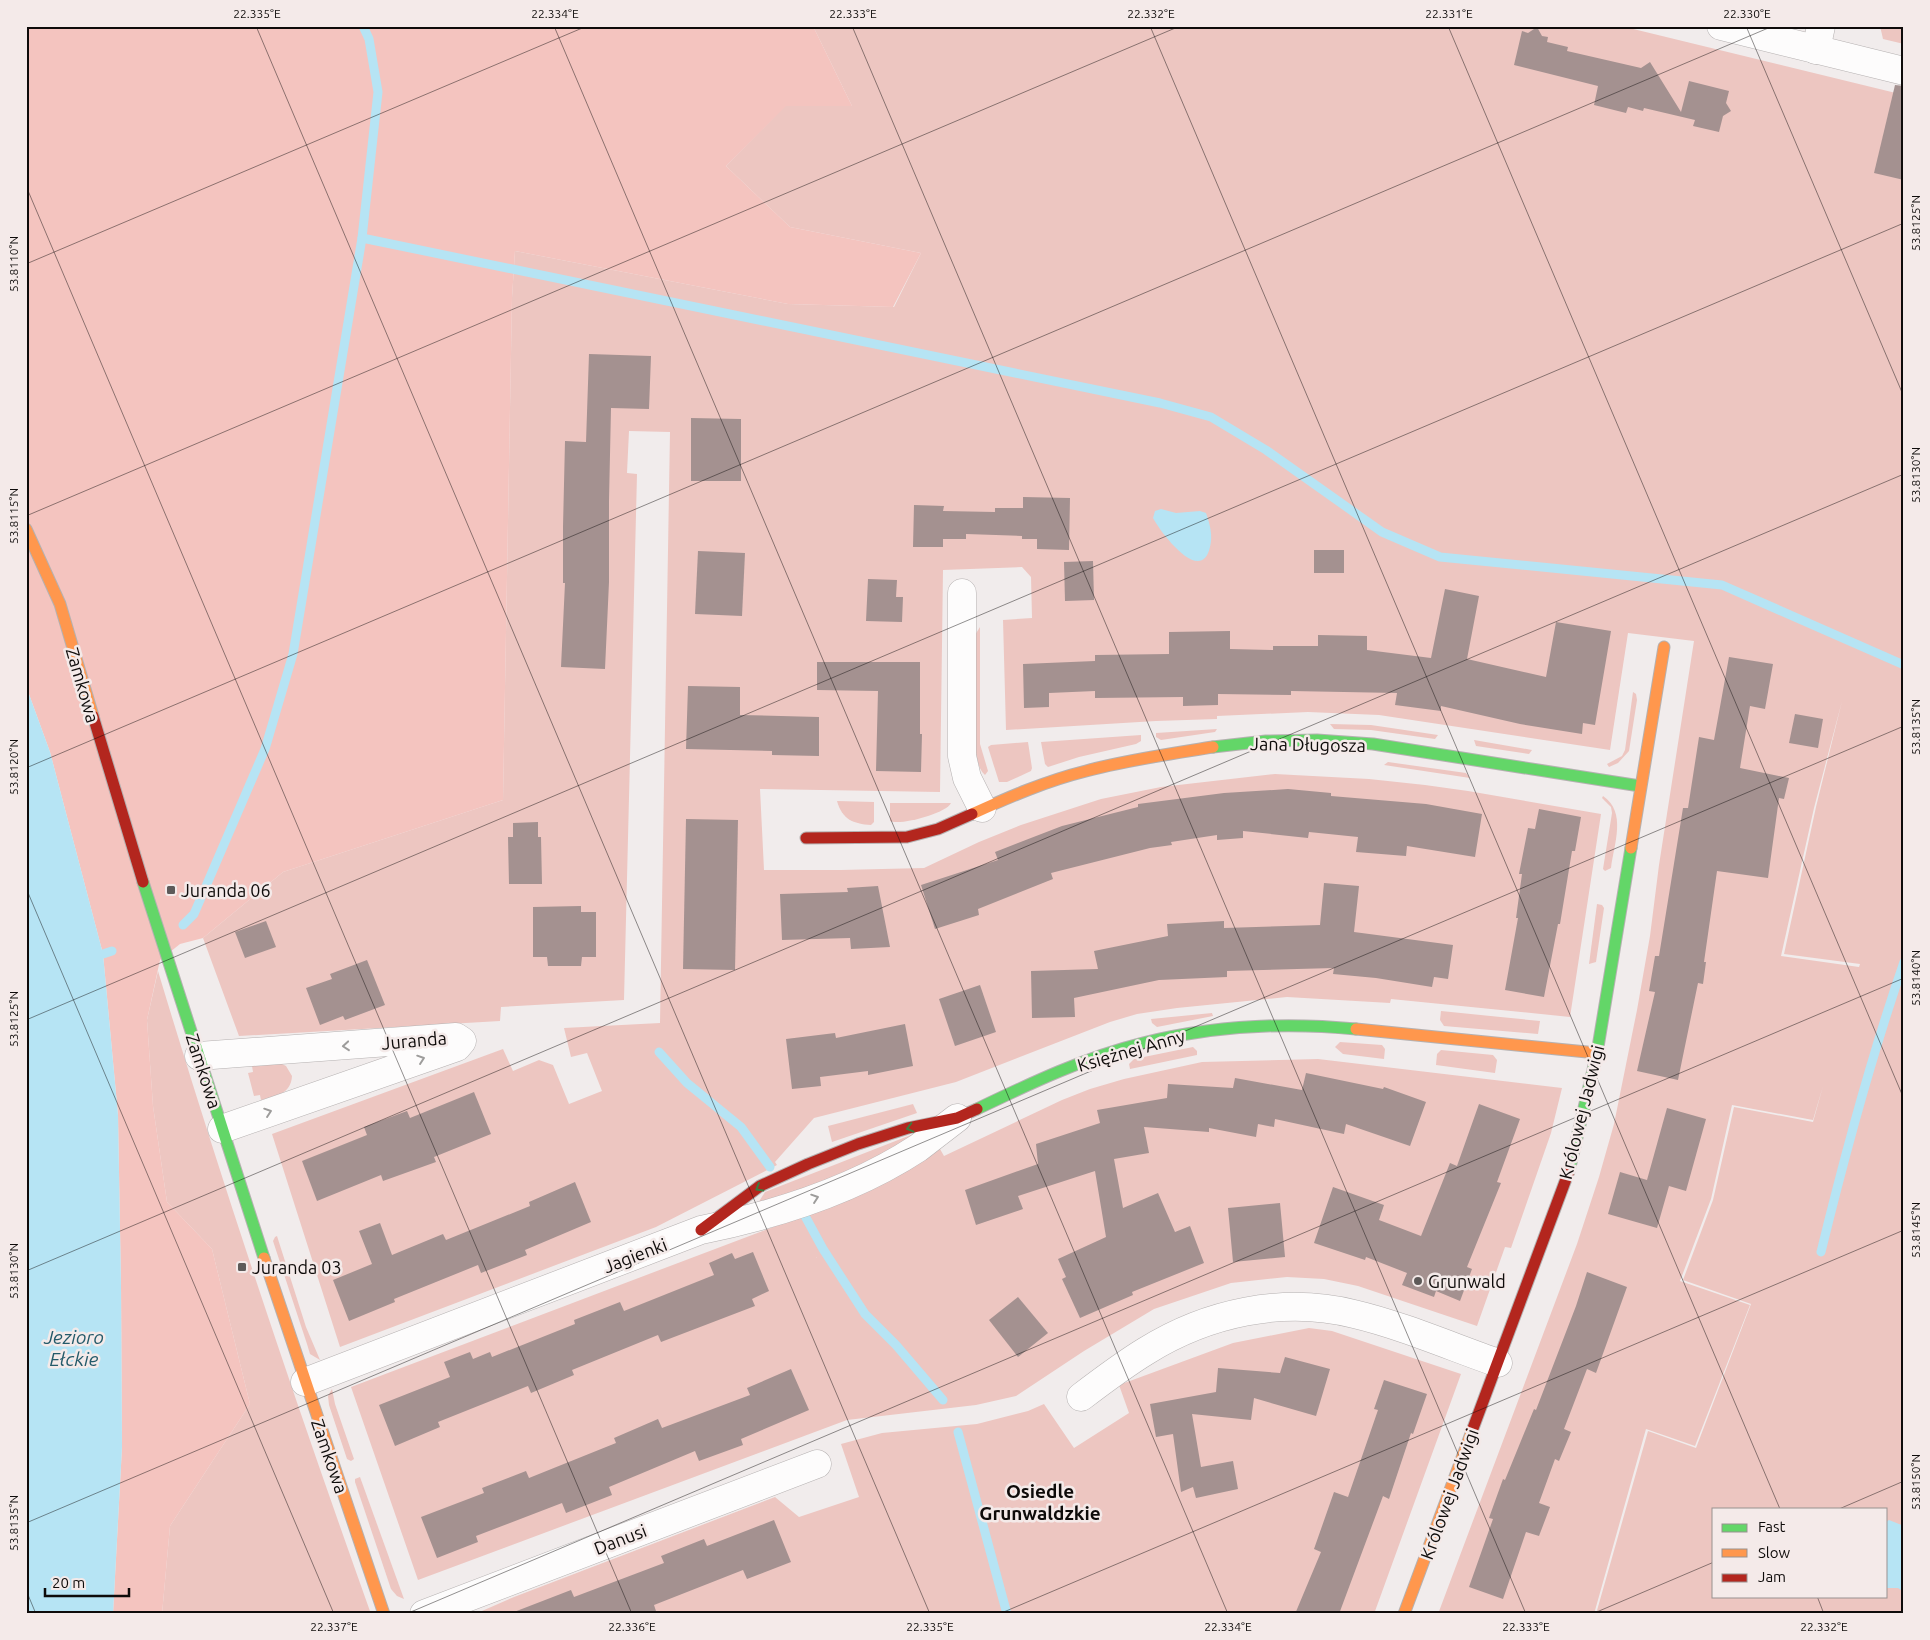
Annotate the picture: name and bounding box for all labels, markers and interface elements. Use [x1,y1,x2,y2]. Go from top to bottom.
text: 22.335°E [233,7,281,20]
text: 22.334°E [531,7,579,20]
text: 22.333°E [829,7,877,20]
text: 22.332°E [1127,7,1175,20]
text: 22.331°E [1425,7,1473,20]
text: 22.330°E [1723,7,1771,20]
text: 53.8125°N [1909,195,1922,251]
text: 53.8110°N [7,236,20,292]
text: 53.8130°N [1909,447,1922,503]
text: 53.8115°N [7,488,20,544]
street label: Zamkowa [63,645,103,725]
text: 53.8135°N [1909,699,1922,755]
street label: Jana Długosza [1250,733,1366,755]
text: 53.8120°N [7,739,20,795]
place label: Juranda 06 [181,880,271,900]
marker: Juranda 06 [165,884,177,896]
text: 53.8140°N [1909,950,1922,1006]
text: 53.8125°N [7,991,20,1047]
street label: Księżnej Anny [1075,1025,1187,1075]
street label: Juranda [381,1027,447,1053]
street label: Zamkowa [183,1031,225,1111]
one-way arrow [341,1040,349,1051]
street label: Królowej Jadwigi [1555,1043,1607,1181]
one-way arrow [417,1055,425,1065]
one-way arrow [263,1108,272,1118]
one-way arrow [905,1122,914,1133]
one-way arrow [756,1181,765,1191]
one-way arrow [810,1194,818,1204]
text: 53.8145°N [1909,1202,1922,1258]
street label: Jagienki [600,1234,670,1276]
text: 53.8130°N [7,1243,20,1299]
place label: Juranda 03 [252,1257,342,1277]
marker: Juranda 03 [236,1261,248,1273]
place label: Grunwald [1428,1271,1506,1291]
marker: Grunwald [1412,1275,1424,1287]
water label: Jezioro Ełckie [43,1326,104,1370]
street label: Zamkowa [308,1416,352,1496]
street label: Królowej Jadwigi [1416,1426,1482,1562]
text: 53.8150°N [1909,1454,1922,1510]
district label: Osiedle Grunwaldzkie [979,1480,1101,1524]
text: 53.8135°N [7,1495,20,1551]
legend [1712,1508,1888,1598]
text: Fast [1758,1518,1786,1535]
street label: Danusi [591,1520,649,1558]
text: Slow [1758,1544,1791,1561]
scale bar [45,1565,129,1597]
text: Jam [1758,1568,1786,1585]
text: 20 m [52,1574,85,1591]
text: 22.337°E [310,1620,358,1633]
text: 22.336°E [608,1620,656,1633]
text: 22.335°E [906,1620,954,1633]
text: 22.334°E [1204,1620,1252,1633]
text: 22.333°E [1502,1620,1550,1633]
text: 22.332°E [1800,1620,1848,1633]

